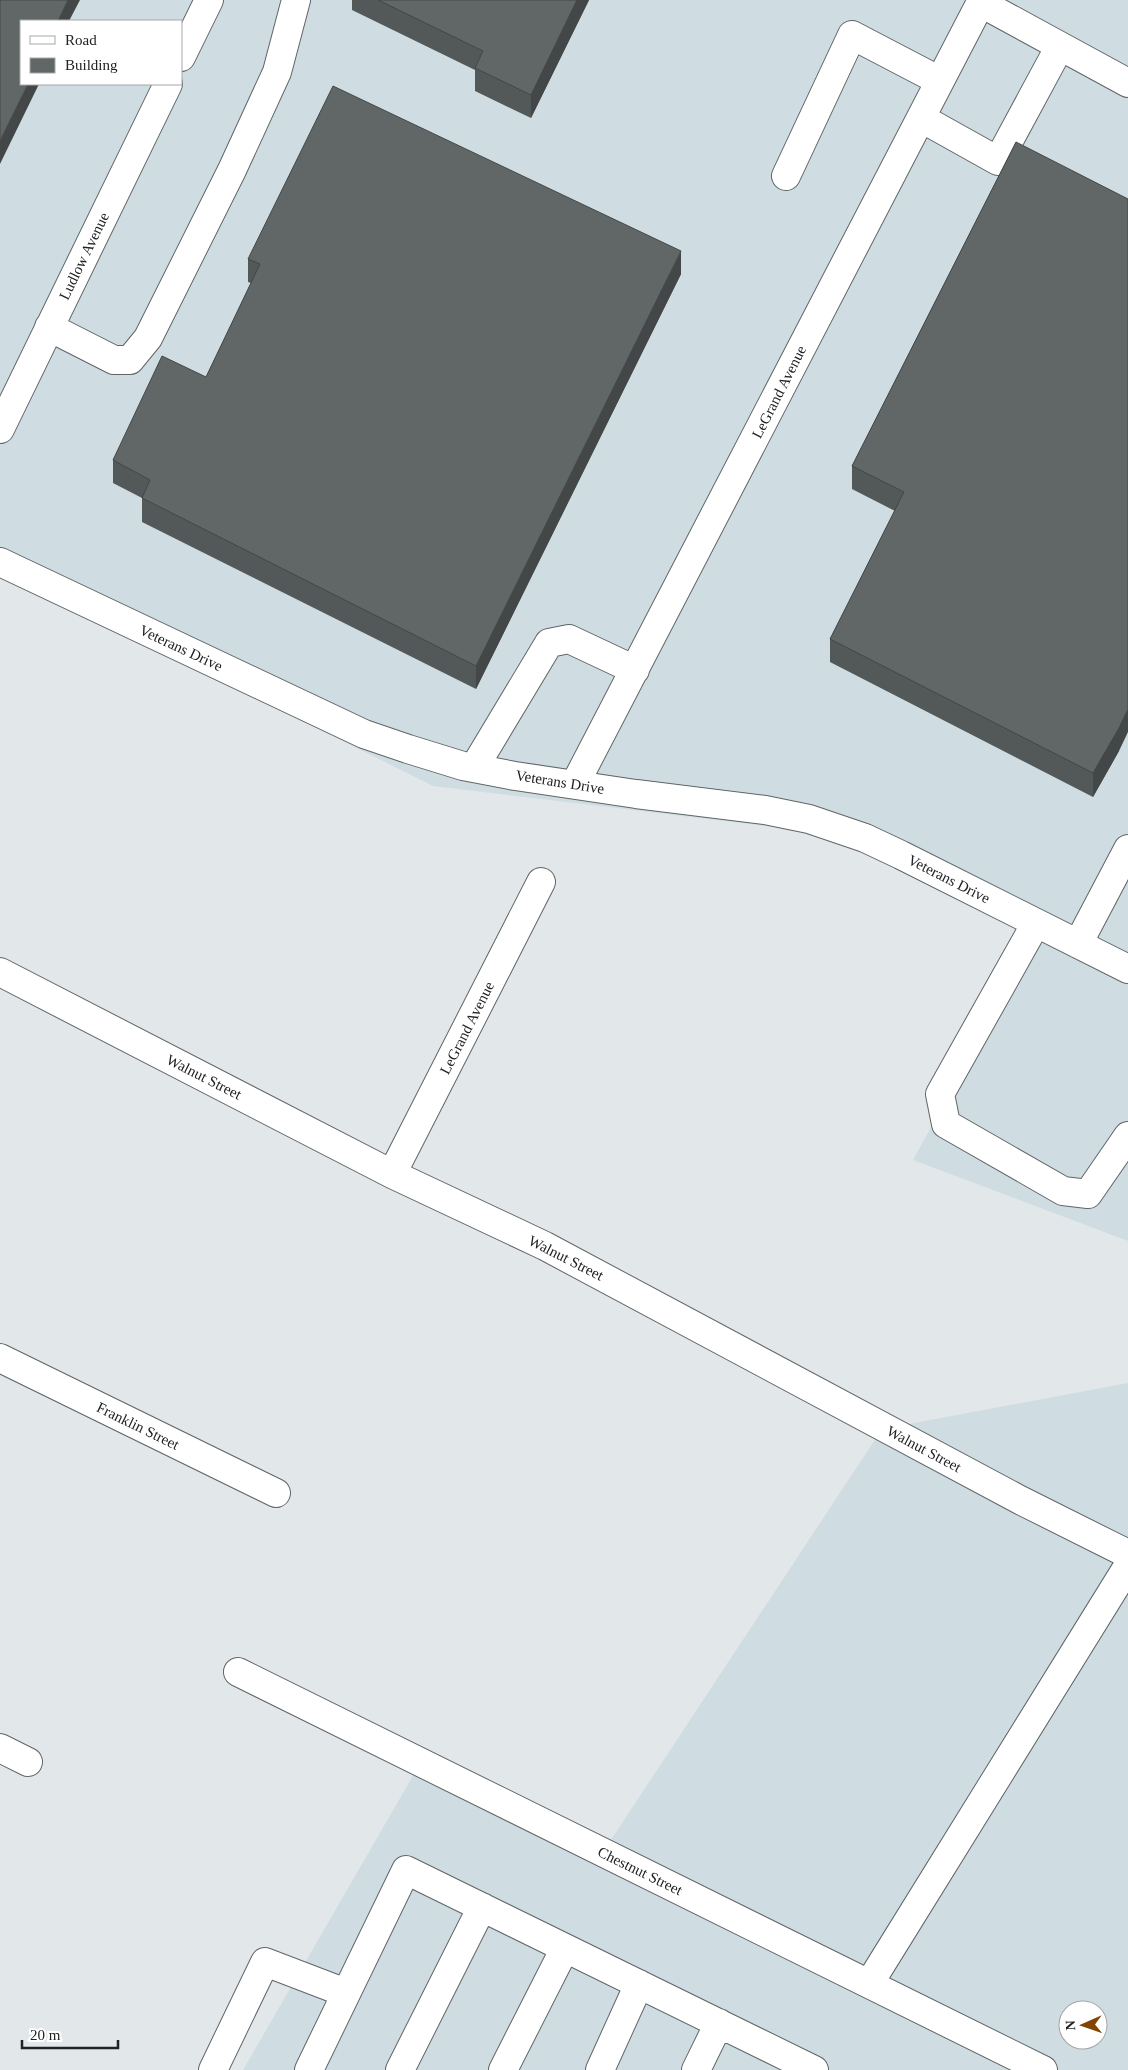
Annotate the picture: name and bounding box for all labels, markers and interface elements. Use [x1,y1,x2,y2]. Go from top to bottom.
legend [20,20,182,85]
text: Road [65,32,97,48]
text: Building [65,57,118,73]
street label: Ludlow Avenue [56,209,112,302]
street label: LeGrand Avenue [749,343,809,441]
street label: Veterans Drive [137,622,225,674]
street label: Veterans Drive [515,767,606,797]
street label: Veterans Drive [905,852,993,907]
street label: LeGrand Avenue [437,979,497,1077]
street label: Walnut Street [164,1051,245,1103]
street label: Walnut Street [526,1232,607,1284]
street label: Franklin Street [94,1399,183,1453]
street label: Walnut Street [884,1423,965,1476]
street label: Chestnut Street [595,1844,686,1899]
north arrow [1058,2000,1108,2050]
scale bar [22,2018,119,2050]
text: N [1063,2020,1078,2031]
text: 20 m [30,2027,61,2043]

